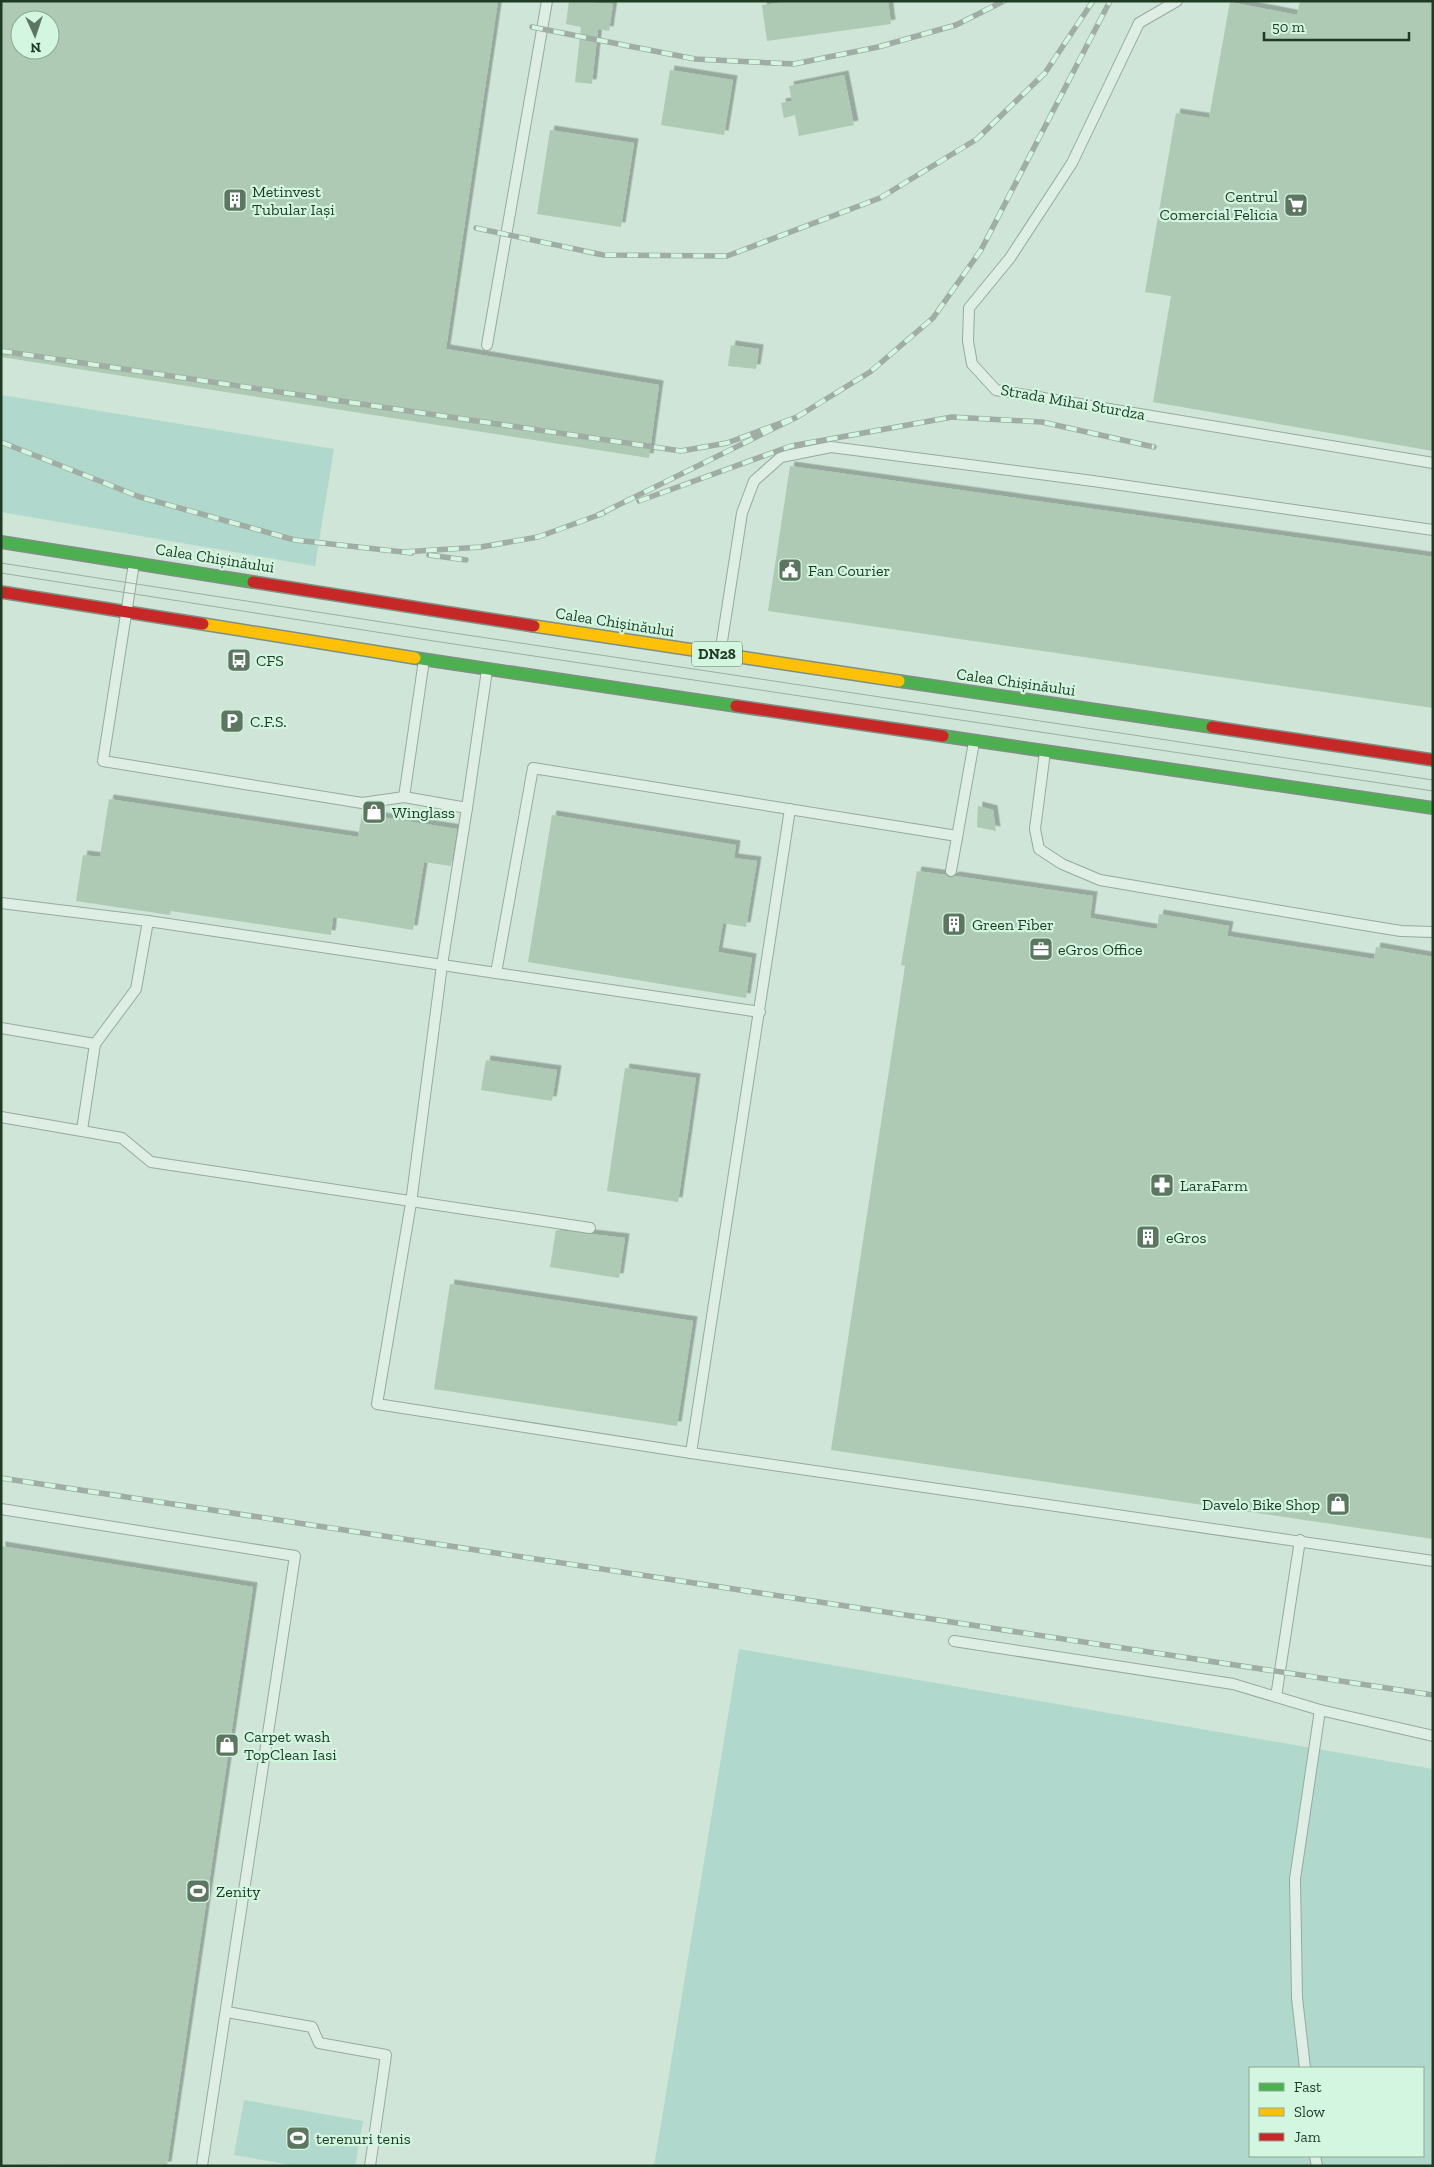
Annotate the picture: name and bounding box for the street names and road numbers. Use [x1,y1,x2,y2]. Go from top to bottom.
street label: Strada Mihai Sturdza [999,380,1147,424]
street label: Calea Chișinăului [154,539,276,577]
street label: Calea Chișinăului [554,603,676,641]
road number: DN28 [692,642,742,666]
street label: Calea Chișinăului [955,664,1077,700]

